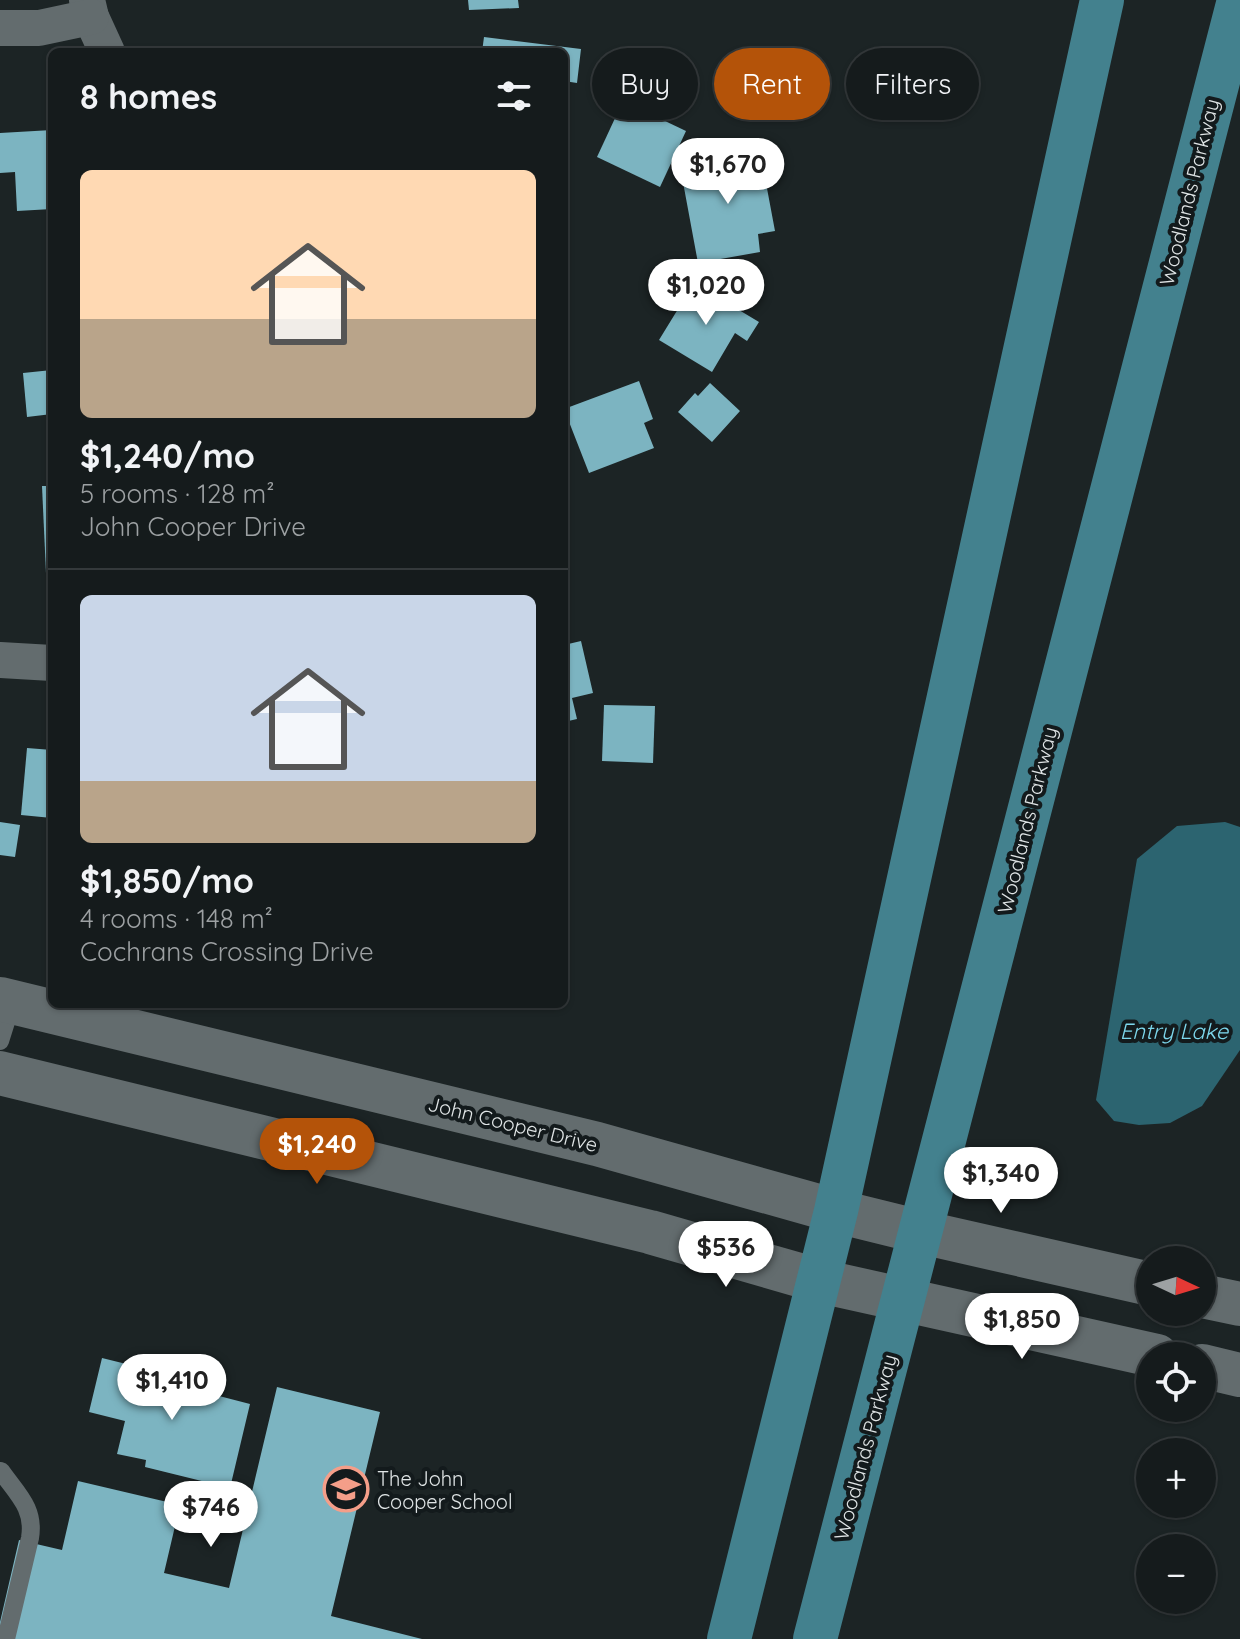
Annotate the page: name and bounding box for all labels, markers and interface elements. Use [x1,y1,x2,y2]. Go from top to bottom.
chip: Buy [592,48,698,120]
chip: Rent [714,48,830,120]
chip: Filters [846,48,979,120]
icon: filters [492,74,536,118]
text: 8 homes [80,75,217,118]
street label: Woodlands Parkway [1154,96,1224,288]
pin: $1,670 [663,138,793,206]
text: $1,670 [689,147,767,180]
icon: home [236,222,380,366]
pin: $1,020 [641,259,771,327]
text: $1,020 [666,268,746,301]
text: $1,240/mo [80,434,255,477]
text: 5 rooms · 128 m² [80,477,274,510]
text: John Cooper Drive [80,510,306,543]
icon: home [236,647,380,791]
street label: Woodlands Parkway [992,724,1062,916]
text: $1,850/mo [80,859,254,902]
text: 4 rooms · 148 m² [80,902,273,935]
text: Cochrans Crossing Drive [80,935,374,968]
water label: Entry Lake [1120,1017,1230,1045]
street label: John Cooper Drive [426,1091,600,1157]
pin: $1,240 [252,1118,382,1186]
text: $1,240 [278,1127,356,1160]
pin: $1,340 [936,1147,1066,1215]
text: $1,340 [962,1156,1040,1189]
pin: $536 [679,1221,773,1289]
text: $536 [697,1230,755,1263]
north arrow [1136,1246,1216,1326]
map controls [1136,1246,1216,1614]
pin: $1,850 [957,1293,1087,1361]
text: $1,850 [983,1302,1061,1335]
button: locate [1136,1342,1216,1422]
street label: Woodlands Parkway [828,1351,902,1543]
pin: $1,410 [107,1354,237,1422]
text: $1,410 [135,1363,209,1396]
button: + [1136,1438,1216,1518]
school or university icon: The John Cooper School [322,1465,370,1513]
place label: The John Cooper School [377,1466,513,1514]
pin: $746 [164,1481,258,1549]
text: $746 [182,1490,240,1523]
button: − [1136,1534,1216,1614]

